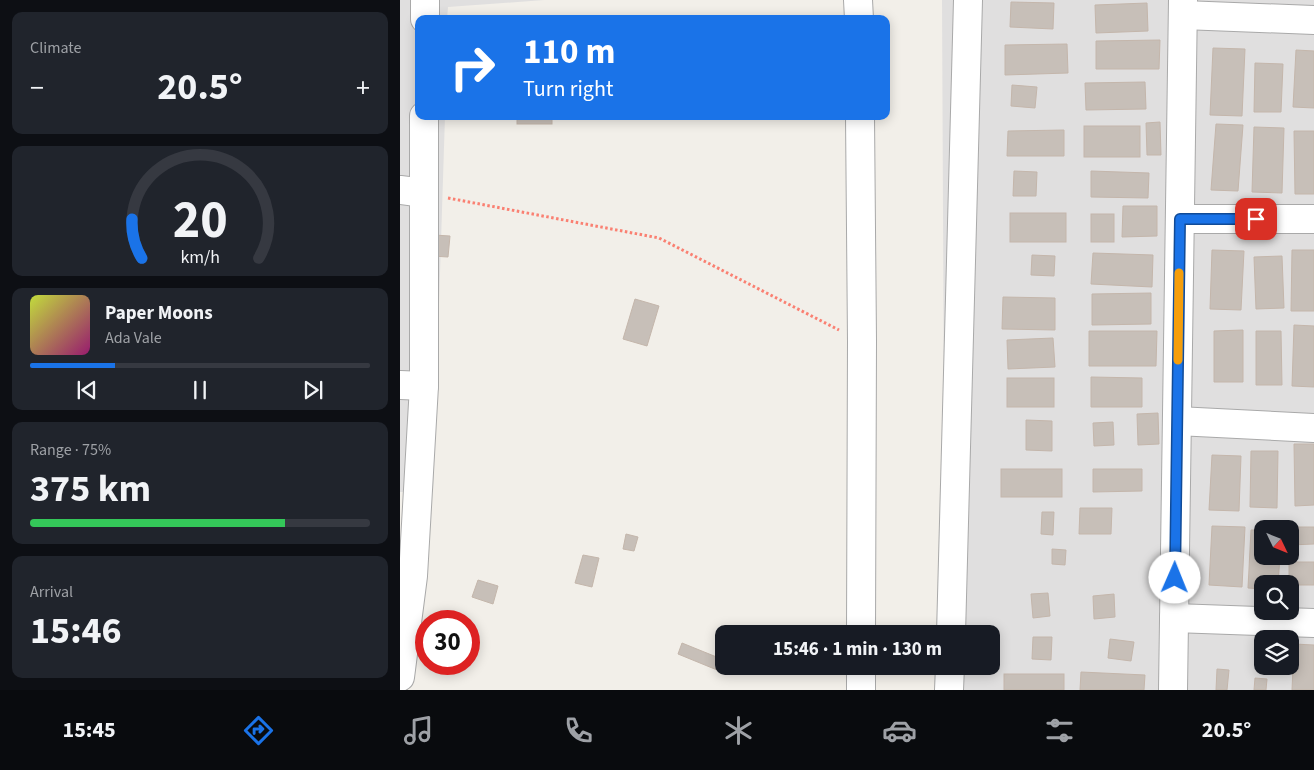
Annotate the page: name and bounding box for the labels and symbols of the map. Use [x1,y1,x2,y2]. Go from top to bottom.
pin [1235,198,1277,240]
north arrow [1254,520,1299,565]
position arrow [1148,551,1200,603]
speed limit sign: 30 [415,610,480,675]

